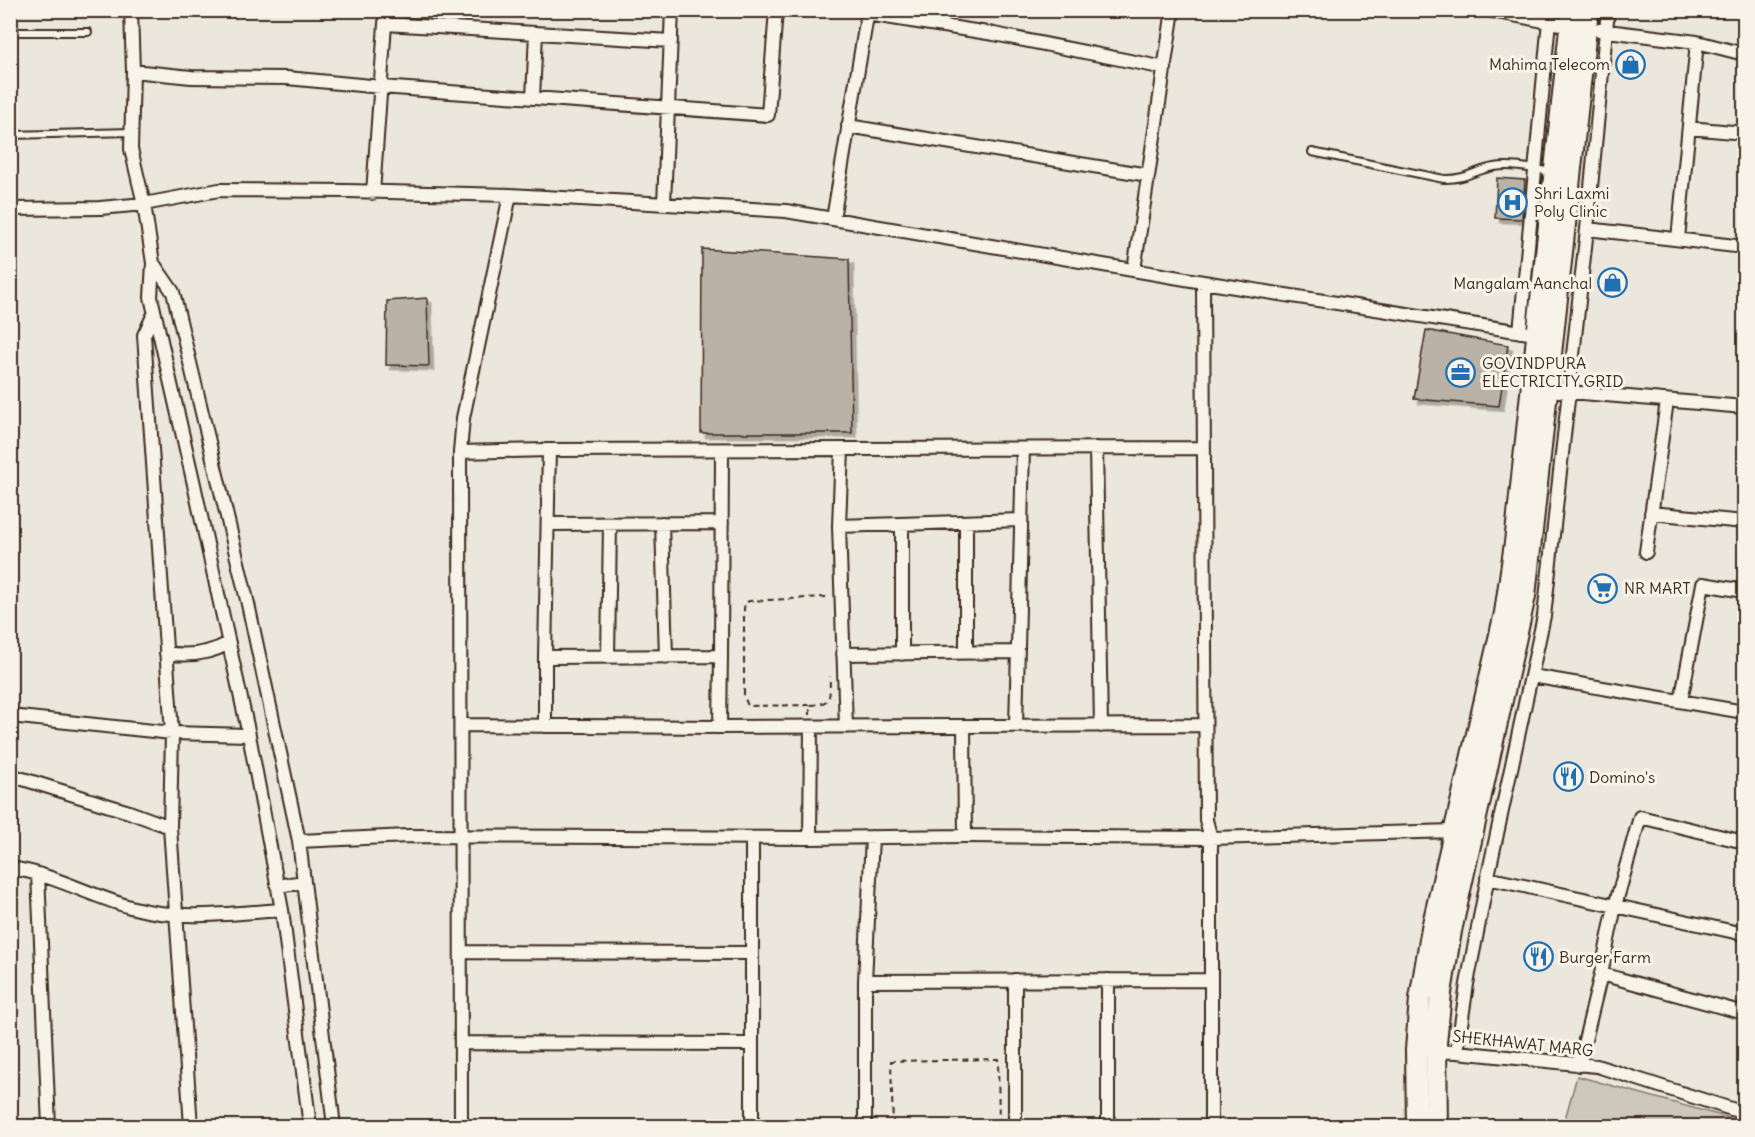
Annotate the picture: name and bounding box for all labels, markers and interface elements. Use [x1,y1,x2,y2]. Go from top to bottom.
shop icon: Mahima Telecom [1615,48,1647,80]
place label: Mahima Telecom [1489,54,1610,74]
place label: Shri Laxmi Poly Clinic [1534,183,1609,221]
hospital icon: Shri Laxmi Poly Clinic [1497,186,1529,218]
shop icon: Mangalam Aanchal [1597,267,1629,299]
place label: Mangalam Aanchal [1453,273,1592,293]
place label: GOVINDPURA ELECTRICITY GRID [1482,353,1624,391]
office icon: GOVINDPURA ELECTRICITY GRID [1445,356,1477,388]
supermarket icon: NR MART [1587,572,1619,604]
place label: NR MART [1624,578,1691,598]
restaurant icon: Domino's [1552,761,1584,793]
place label: Domino's [1589,767,1655,787]
restaurant icon: Burger Farm [1522,941,1554,973]
place label: Burger Farm [1559,947,1651,967]
street label: SHEKHAWAT MARG [1451,1026,1595,1060]

